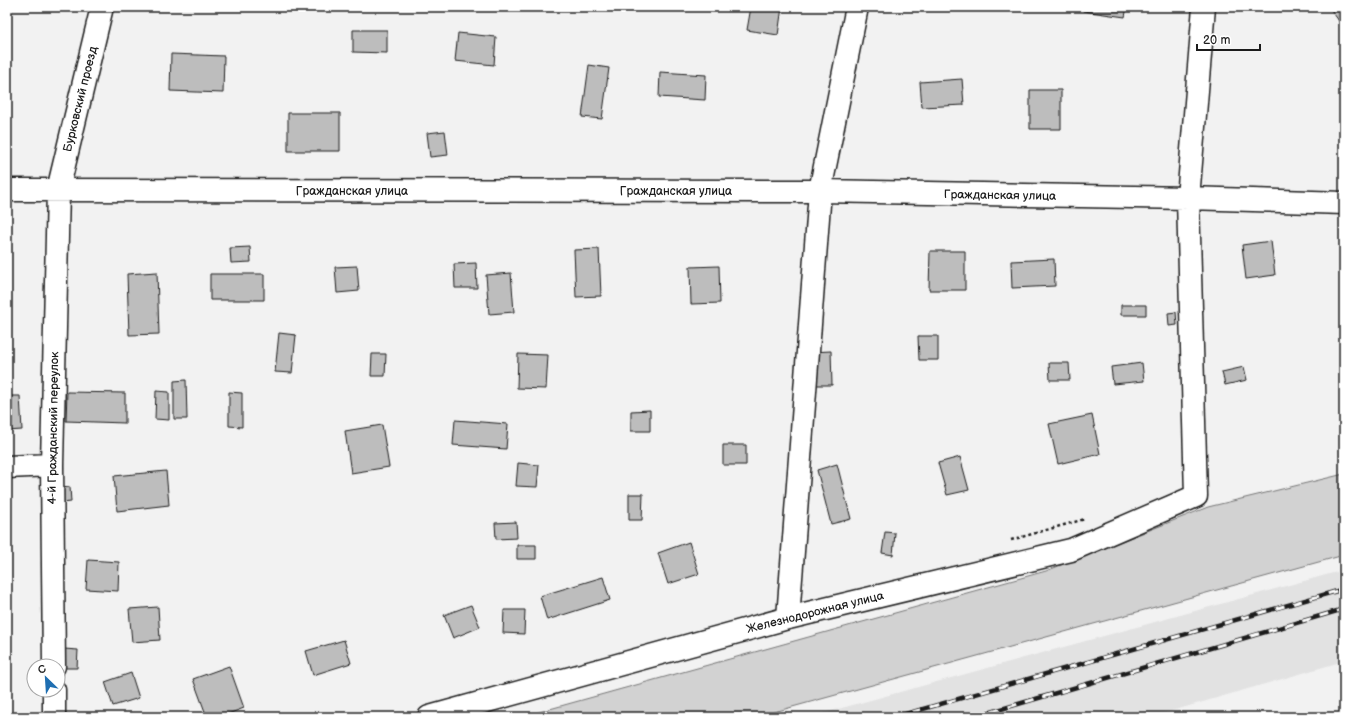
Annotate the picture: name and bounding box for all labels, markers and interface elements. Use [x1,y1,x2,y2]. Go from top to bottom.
scale bar [1197,26,1260,52]
text: 20 m [1203,33,1230,48]
street label: Бурковский проезд [60,44,101,153]
street label: Гражданская улица [296,184,408,199]
street label: Гражданская улица [620,184,732,199]
street label: Гражданская улица [944,187,1056,204]
street label: 4-й Гражданский переулок [45,351,62,505]
street label: Железнодорожная улица [745,588,885,637]
north arrow [26,658,66,698]
text: С [36,662,49,677]

